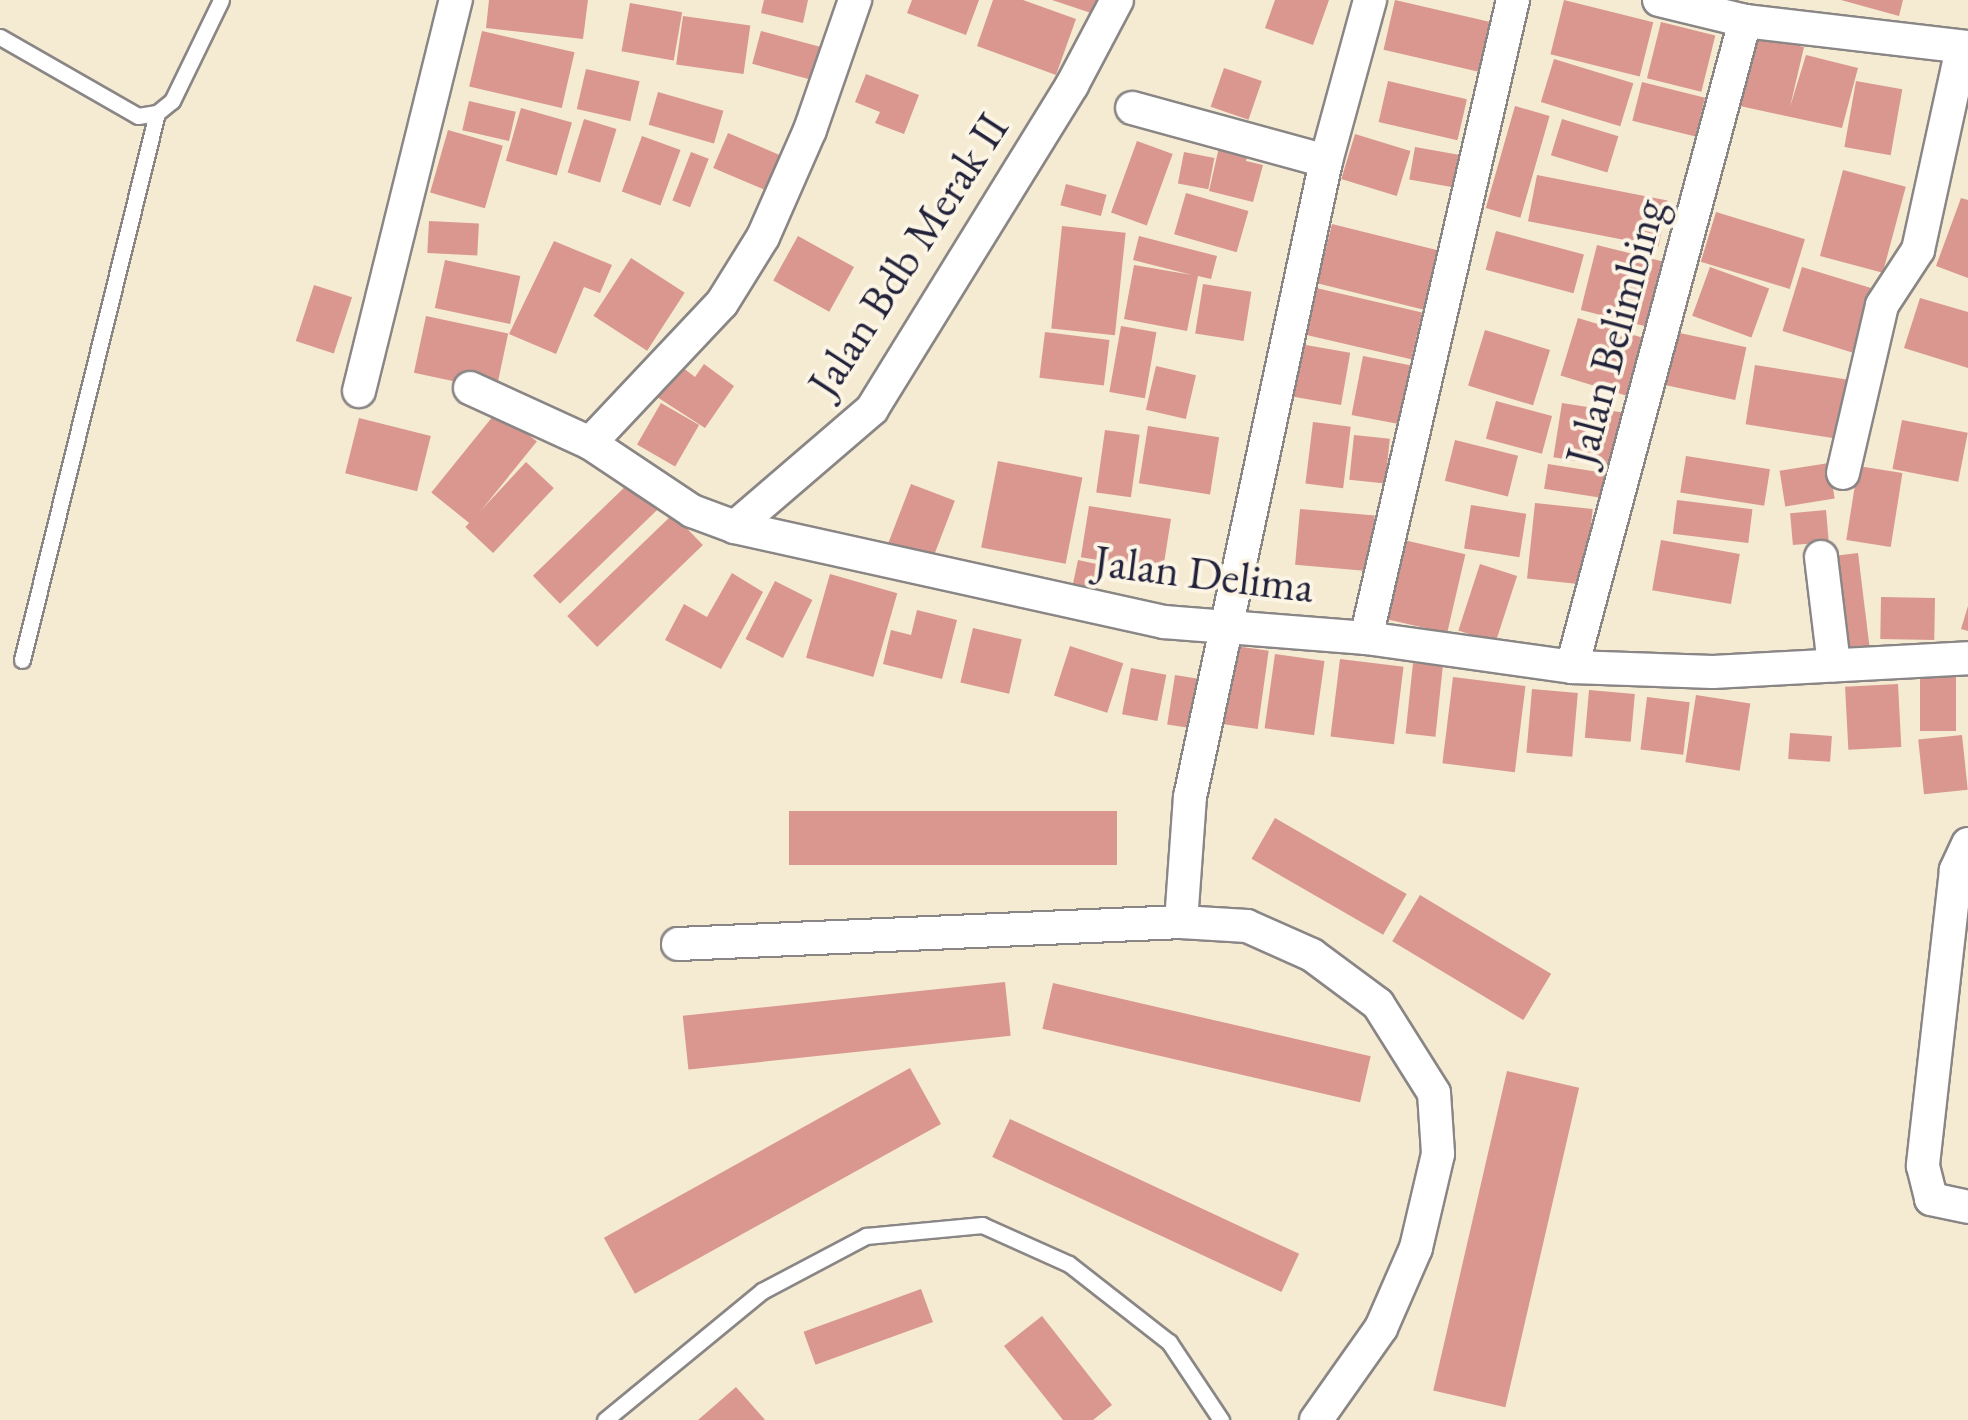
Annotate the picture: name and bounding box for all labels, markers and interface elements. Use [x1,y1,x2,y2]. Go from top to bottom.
street label: Jalan Bdb Merak II [796,103,1020,407]
street label: Jalan Belimbing [1554,193,1676,471]
street label: Jalan Delima [1091,534,1317,614]

